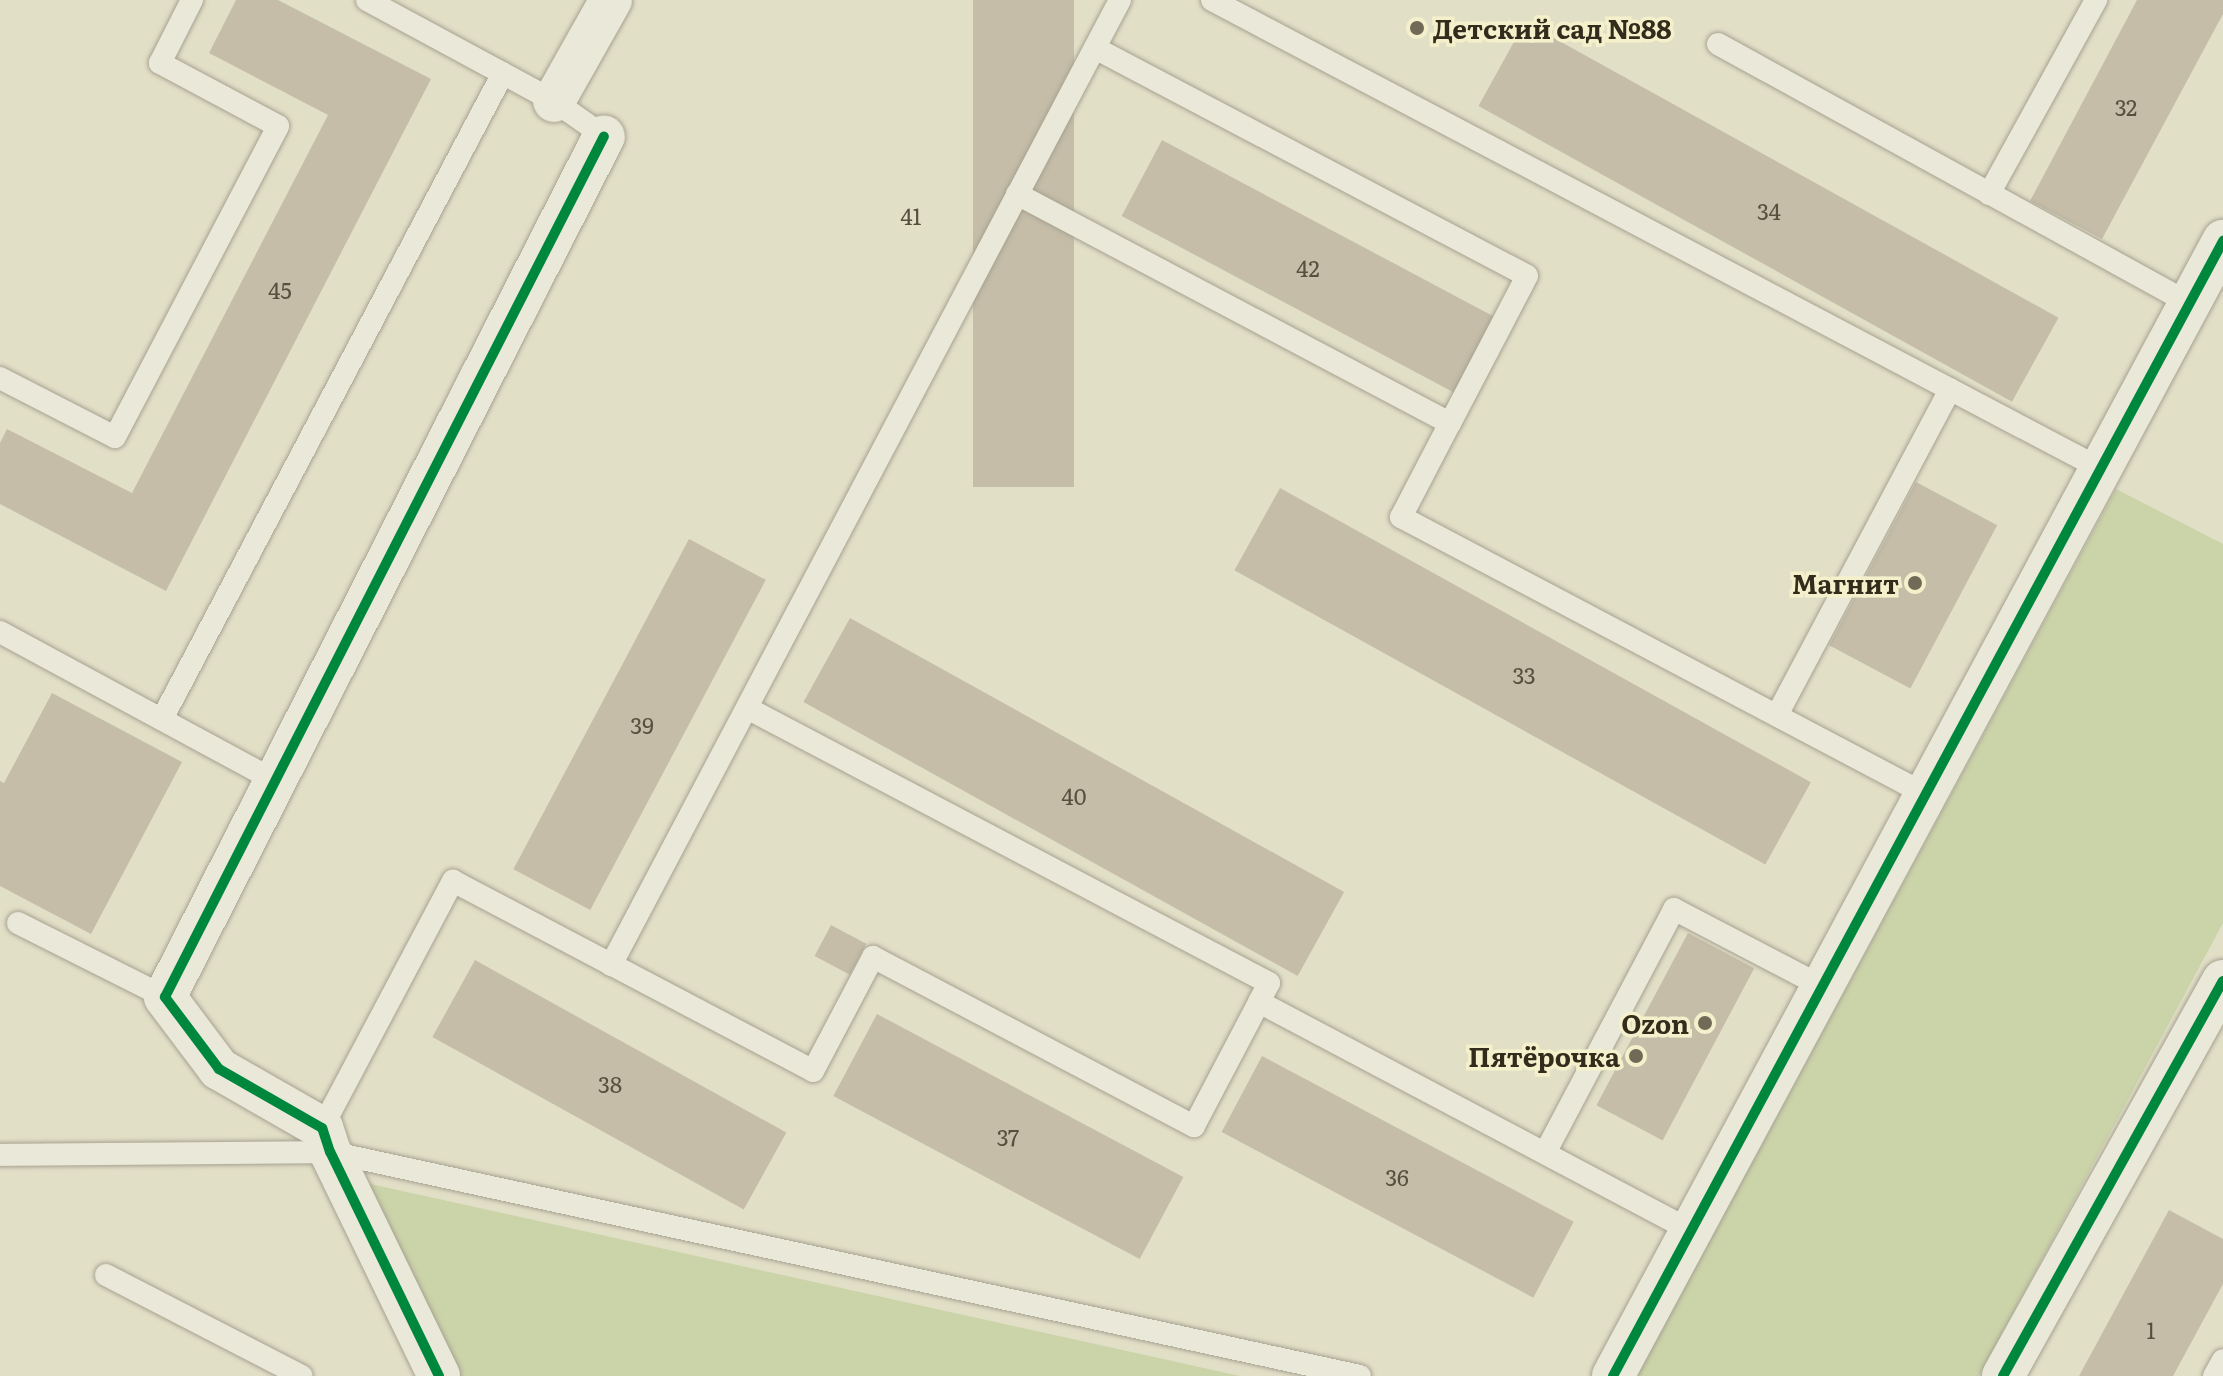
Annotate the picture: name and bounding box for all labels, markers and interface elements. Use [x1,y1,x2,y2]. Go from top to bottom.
place label: Детский сад №88 [1433,12,1672,44]
marker: Детский сад №88 [1408,19,1426,37]
house number: 32 [2115,94,2137,120]
house number: 34 [1757,198,1781,224]
house number: 41 [900,203,922,229]
house number: 42 [1296,255,1320,281]
house number: 45 [268,277,292,303]
place label: Магнит [1792,567,1899,599]
marker: Магнит [1906,574,1924,592]
house number: 33 [1512,662,1536,688]
house number: 39 [630,712,654,738]
house number: 40 [1062,783,1086,809]
place label: Ozon [1621,1007,1689,1039]
marker: Ozon [1696,1014,1714,1032]
place label: Пятёрочка [1468,1040,1620,1072]
marker: Пятёрочка [1627,1047,1645,1065]
house number: 38 [598,1071,622,1097]
house number: 37 [997,1124,1019,1150]
house number: 36 [1385,1164,1409,1190]
house number: 1 [2147,1317,2155,1343]

